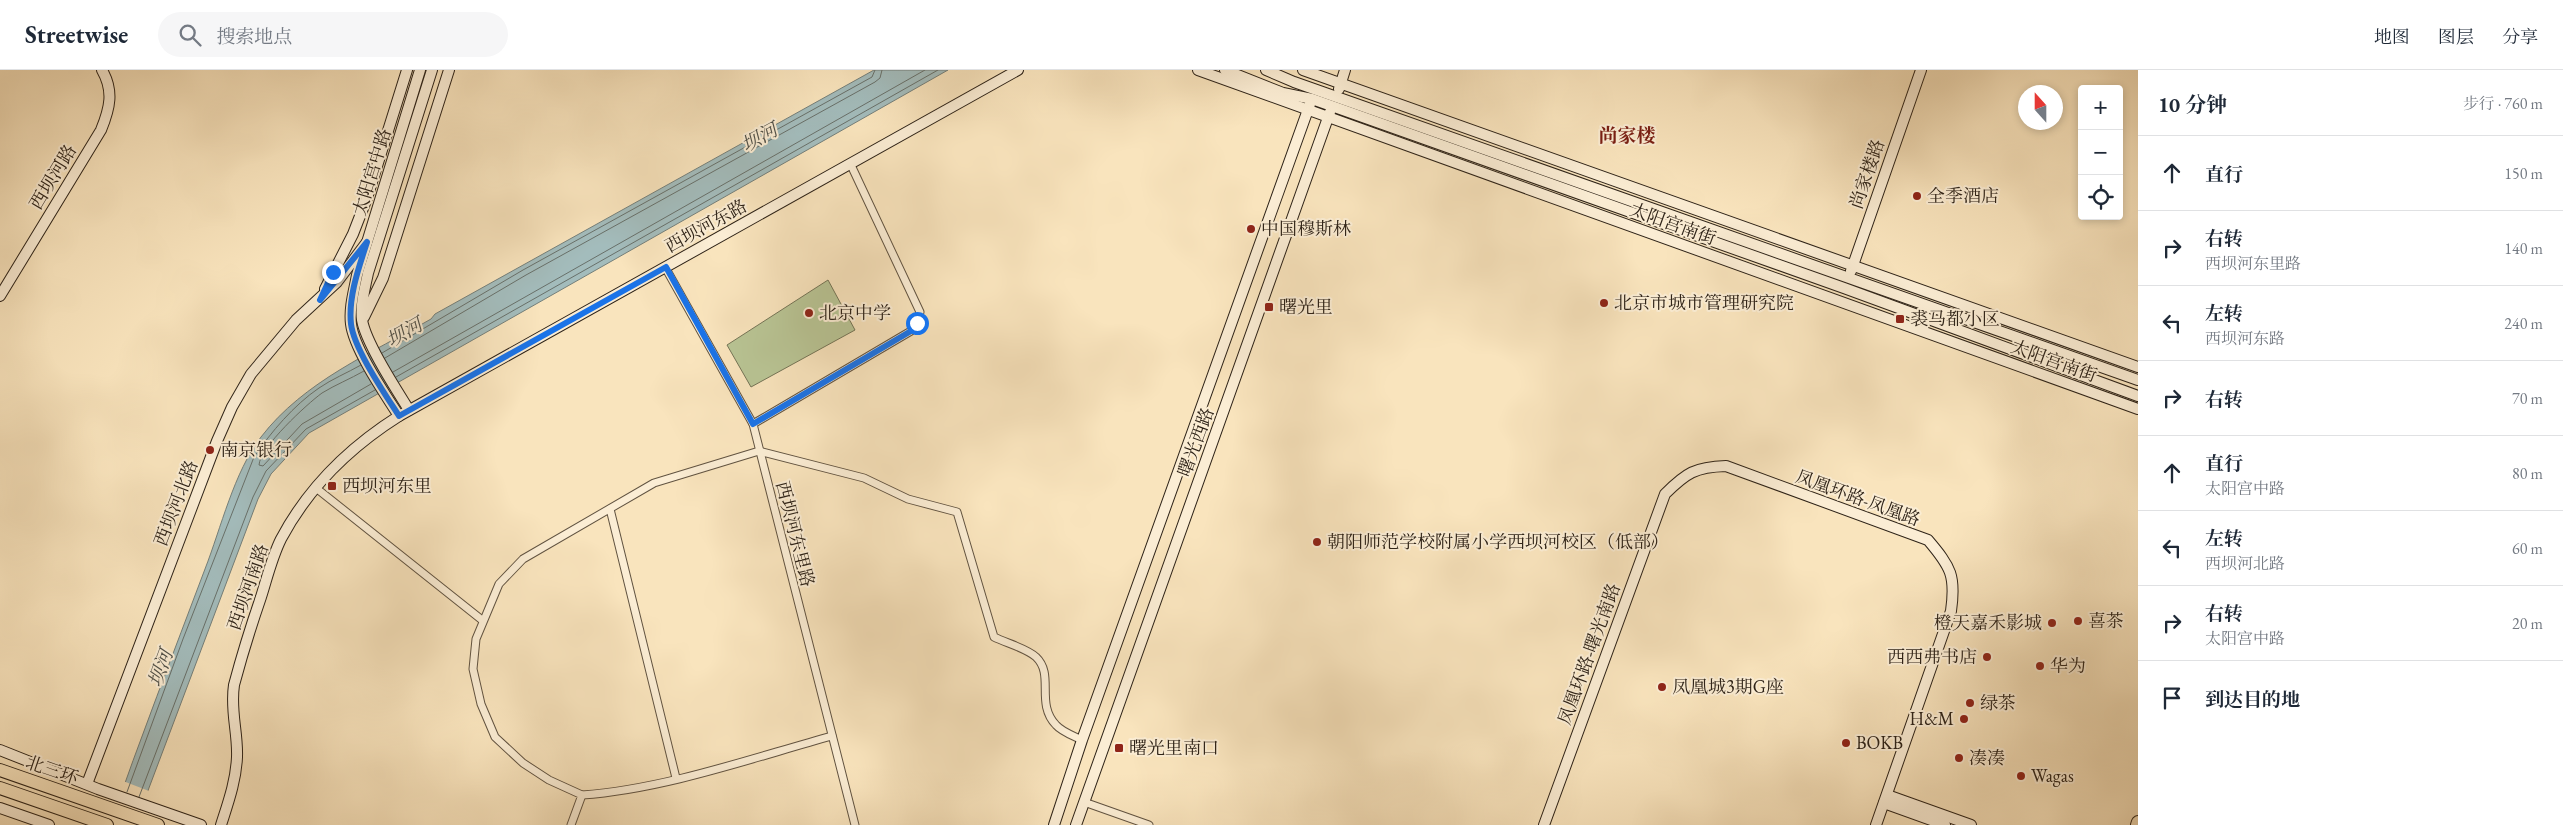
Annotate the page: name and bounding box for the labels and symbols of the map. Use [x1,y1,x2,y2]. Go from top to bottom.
north arrow [2018,85,2063,130]
water label: 坝河 [737,116,785,158]
district label: 尚家楼 [1598,123,1656,148]
street label: 太阳宫中路 [347,125,396,218]
street label: 尚家楼路 [1844,136,1889,212]
street label: 西坝河路 [24,140,81,214]
place label: 全季酒店 [1927,184,1999,207]
marker: 全季酒店 [1911,190,1923,202]
street label: 西坝河东路 [661,194,751,257]
street label: 太阳宫南街 [1627,197,1719,250]
place label: 中国穆斯林 [1261,217,1351,240]
marker: 中国穆斯林 [1245,223,1257,235]
route end [322,261,345,284]
place label: 北京市城市管理研究院 [1614,291,1794,314]
place label: 曙光里 [1279,295,1333,318]
marker: 北京市城市管理研究院 [1598,297,1610,309]
place label: 北京中学 [819,301,891,324]
marker: 曙光里 [1263,301,1275,313]
marker: 北京中学 [803,307,815,319]
place label: 裘马都小区 [1910,307,2000,330]
water label: 坝河 [382,311,430,353]
route start [906,312,929,335]
marker: 裘马都小区 [1894,313,1906,325]
street label: 太阳宫南街 [2008,334,2100,387]
street label: 曙光西路 [1172,404,1219,480]
place label: 南京银行 [220,438,292,461]
marker: 南京银行 [204,444,216,456]
street label: 西坝河北路 [149,457,202,549]
street label: 凤凰环路-凤凰路 [1793,464,1924,531]
place label: 西坝河东里 [342,474,432,497]
street label: 西坝河东里路 [771,479,820,589]
marker: 西坝河东里 [326,480,338,492]
place label: 朝阳师范学校附属小学西坝河校区（低部） [1327,530,1669,553]
marker: 朝阳师范学校附属小学西坝河校区（低部） [1311,536,1323,548]
street label: 西坝河南路 [222,541,273,633]
street label: 凤凰环路-曙光南路 [1552,580,1625,728]
place label: 喜茶 [2088,609,2124,632]
place label: 橙天嘉禾影城 [1934,611,2042,634]
marker: 喜茶 [2072,615,2084,627]
marker: 橙天嘉禾影城 [2046,617,2058,629]
water label: 坝河 [142,643,180,690]
place label: 西西弗书店 [1887,645,1977,668]
marker: 西西弗书店 [1981,651,1993,663]
place label: 华为 [2050,654,2086,677]
marker: 华为 [2034,660,2046,672]
place label: 凤凰城3期G座 [1672,675,1784,698]
marker: 凤凰城3期G座 [1656,681,1668,693]
place label: 绿茶 [1980,691,2016,714]
marker: 绿茶 [1964,697,1976,709]
place label: H&M [1910,707,1954,730]
marker: H&M [1958,713,1970,725]
place label: BOKB [1856,731,1903,754]
place label: 曙光里南口 [1129,736,1219,759]
marker: BOKB [1840,737,1852,749]
marker: 曙光里南口 [1113,742,1125,754]
place label: 凑凑 [1969,746,2005,769]
street label: 北三环 [23,750,81,789]
marker: 凑凑 [1953,752,1965,764]
place label: Wagas [2031,764,2074,787]
marker: Wagas [2015,770,2027,782]

